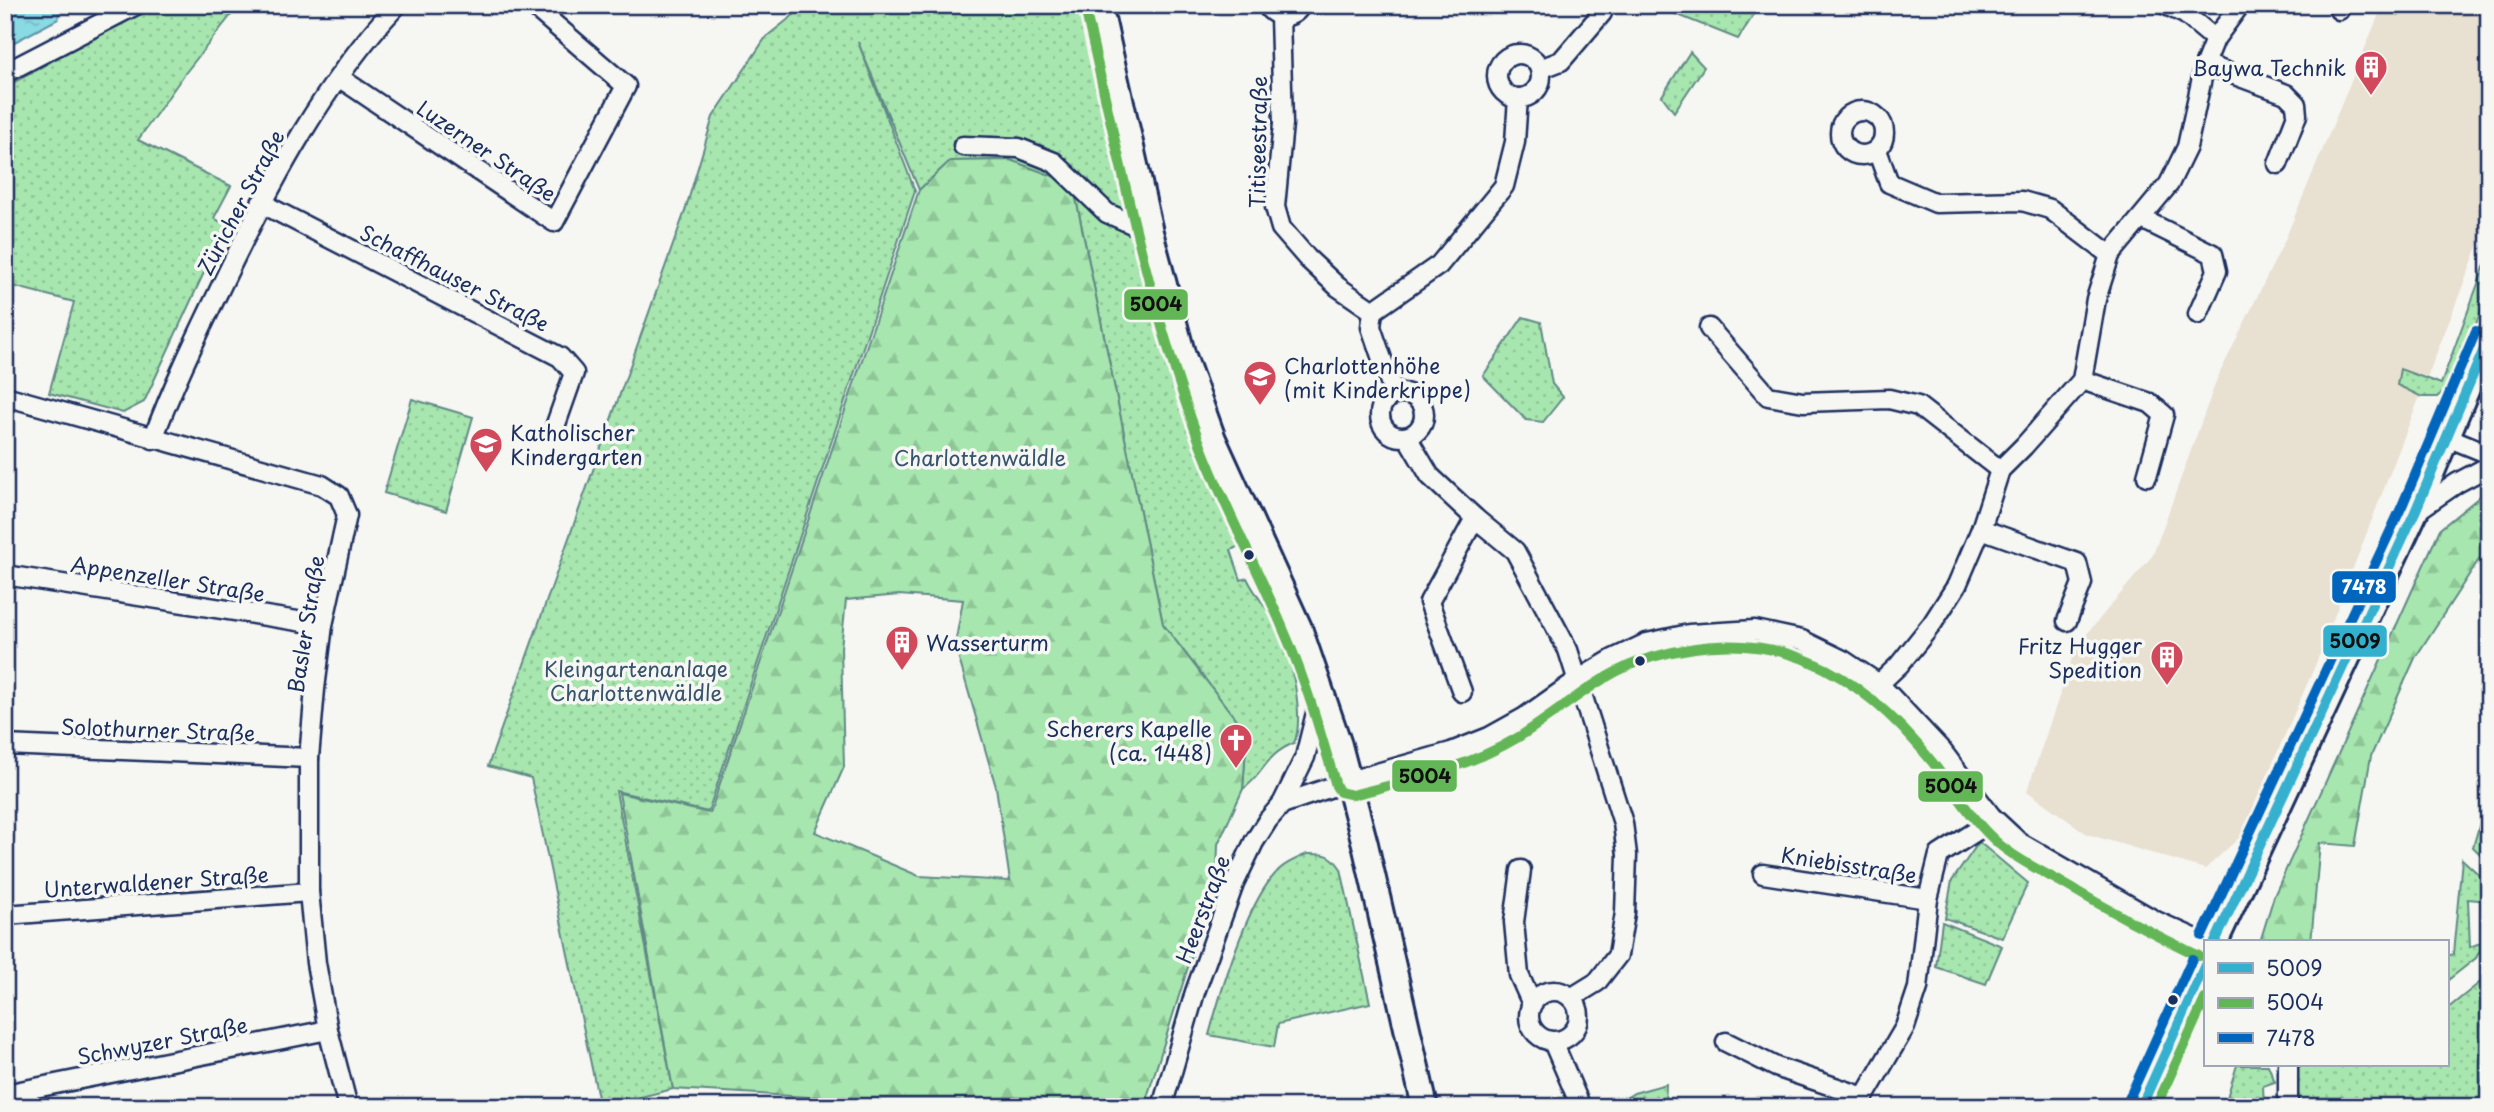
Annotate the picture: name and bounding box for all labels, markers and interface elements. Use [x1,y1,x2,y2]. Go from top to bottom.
building icon: Baywa Technik [2352,48,2390,97]
place label: Baywa Technik [2192,51,2346,83]
street label: Titiseestraße [1240,76,1274,208]
street label: Luzerner Straße [411,91,563,209]
street label: Züricher Straße [188,124,292,280]
street label: Schaffhauser Straße [355,215,555,339]
line badge: 5004 [1123,288,1189,321]
text: 5004 [1130,289,1182,317]
place label: Charlottenhöhe (mit Kinderkrippe) [1284,349,1471,405]
school or university icon: Charlottenhöhe (mit Kinderkrippe) [1241,358,1279,407]
place label: Katholischer Kindergarten [510,416,643,472]
school or university icon: Katholischer Kindergarten [467,425,505,474]
park label: Charlottenwäldle [894,441,1066,473]
street label: Appenzeller Straße [69,547,267,609]
unlabelled marker [1242,548,1256,562]
street label: Basler Straße [278,553,332,695]
line badge: 7478 [2331,570,2397,604]
text: 7478 [2341,572,2387,600]
building icon: Wasserturm [883,623,921,672]
line badge: 5009 [2322,624,2388,658]
place label: Wasserturm [926,626,1049,658]
text: 5009 [2329,626,2381,654]
place label: Fritz Hugger Spedition [2018,629,2142,685]
building icon: Fritz Hugger Spedition [2148,638,2186,687]
park label: Kleingartenanlage Charlottenwäldle [544,652,728,708]
unlabelled marker [1633,654,1647,668]
street label: Solothurner Straße [60,710,256,748]
place label: Scherers Kapelle (ca. 1448) [1046,712,1212,768]
church icon: Scherers Kapelle (ca. 1448) [1217,721,1255,770]
line badge: 5004 [1391,759,1458,793]
text: 5004 [1399,761,1451,789]
line badge: 5004 [1917,770,1984,803]
text: 5004 [1925,771,1977,799]
street label: Kniebisstraße [1779,837,1919,891]
street label: Heerstraße [1167,850,1237,968]
street label: Unterwaldener Straße [42,857,270,905]
legend [2204,940,2448,1066]
text: 5009 [2266,951,2323,983]
text: 5004 [2266,985,2324,1017]
unlabelled marker [2166,993,2180,1007]
street label: Schwyzer Straße [74,1008,250,1072]
text: 7478 [2266,1021,2316,1053]

